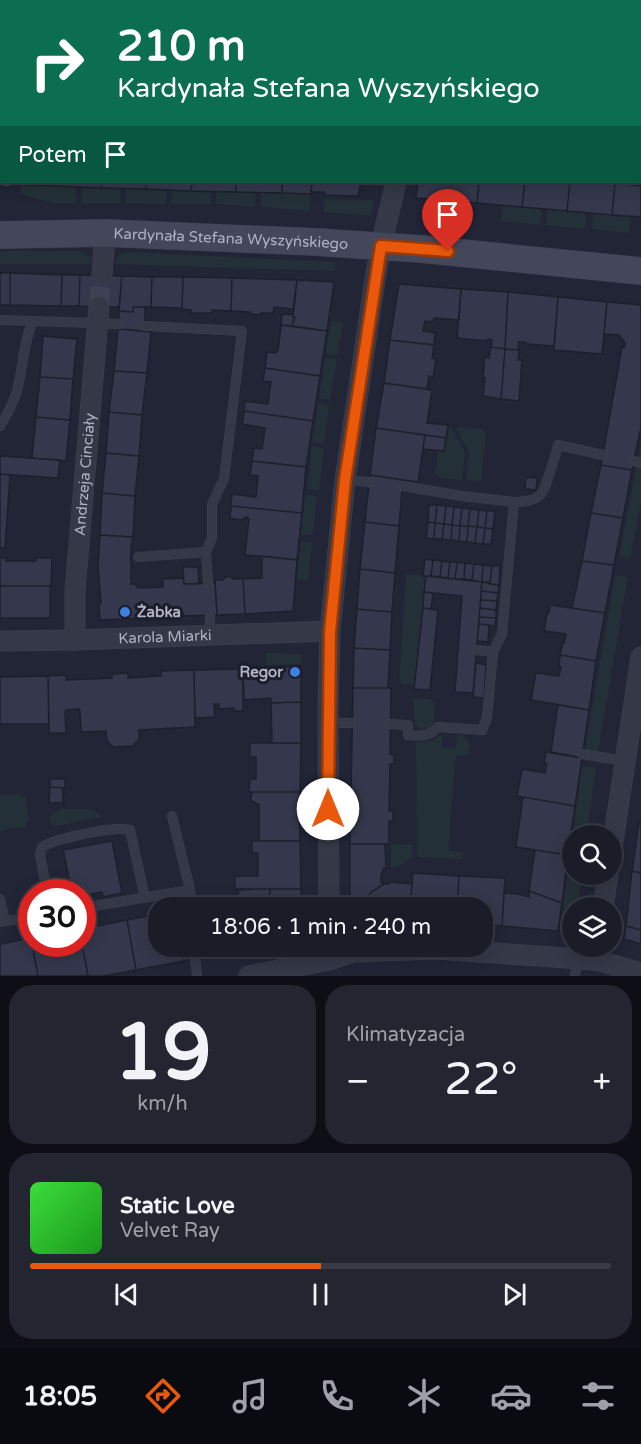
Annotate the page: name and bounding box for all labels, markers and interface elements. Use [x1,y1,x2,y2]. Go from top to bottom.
text: 210 m [117,21,246,72]
icon: right [18,24,96,102]
text: Kardynała Stefana Wyszyńskiego [117,72,540,105]
icon: arrive [99,138,132,171]
text: Potem [18,142,87,168]
pin [422,189,473,251]
icon: arrive [431,198,464,231]
street label: Kardynała Stefana Wyszyńskiego [113,224,349,253]
street label: Andrzeja Cinciały [71,412,99,536]
place label: Żabka [137,603,181,621]
marker: Żabka [118,605,132,619]
street label: Karola Miarki [118,626,212,647]
place label: Regor [239,663,283,682]
marker: Regor [288,665,302,679]
position arrow [296,777,360,841]
map controls [562,825,622,957]
button: search [562,825,622,885]
speed limit sign: 30 [18,879,96,957]
button: layers [562,897,622,957]
text: 18:06 · 1 min · 240 m [210,914,431,940]
text: 19 [114,1006,211,1100]
text: Klimatyzacja [346,1023,465,1047]
text: 22° [444,1053,518,1107]
text: − [346,1062,370,1101]
text: + [592,1062,611,1101]
text: km/h [137,1092,188,1116]
text: Static Love [120,1193,235,1219]
text: Velvet Ray [120,1219,220,1243]
icon: previous [110,1278,143,1311]
icon: pause [304,1278,337,1311]
icon: next [498,1278,531,1311]
icon: directions [142,1375,184,1417]
icon: music [229,1375,271,1417]
icon: phone [316,1375,358,1417]
icon: climate [403,1375,445,1417]
icon: car [490,1375,532,1417]
icon: filters [577,1375,619,1417]
text: 18:05 [22,1380,97,1413]

